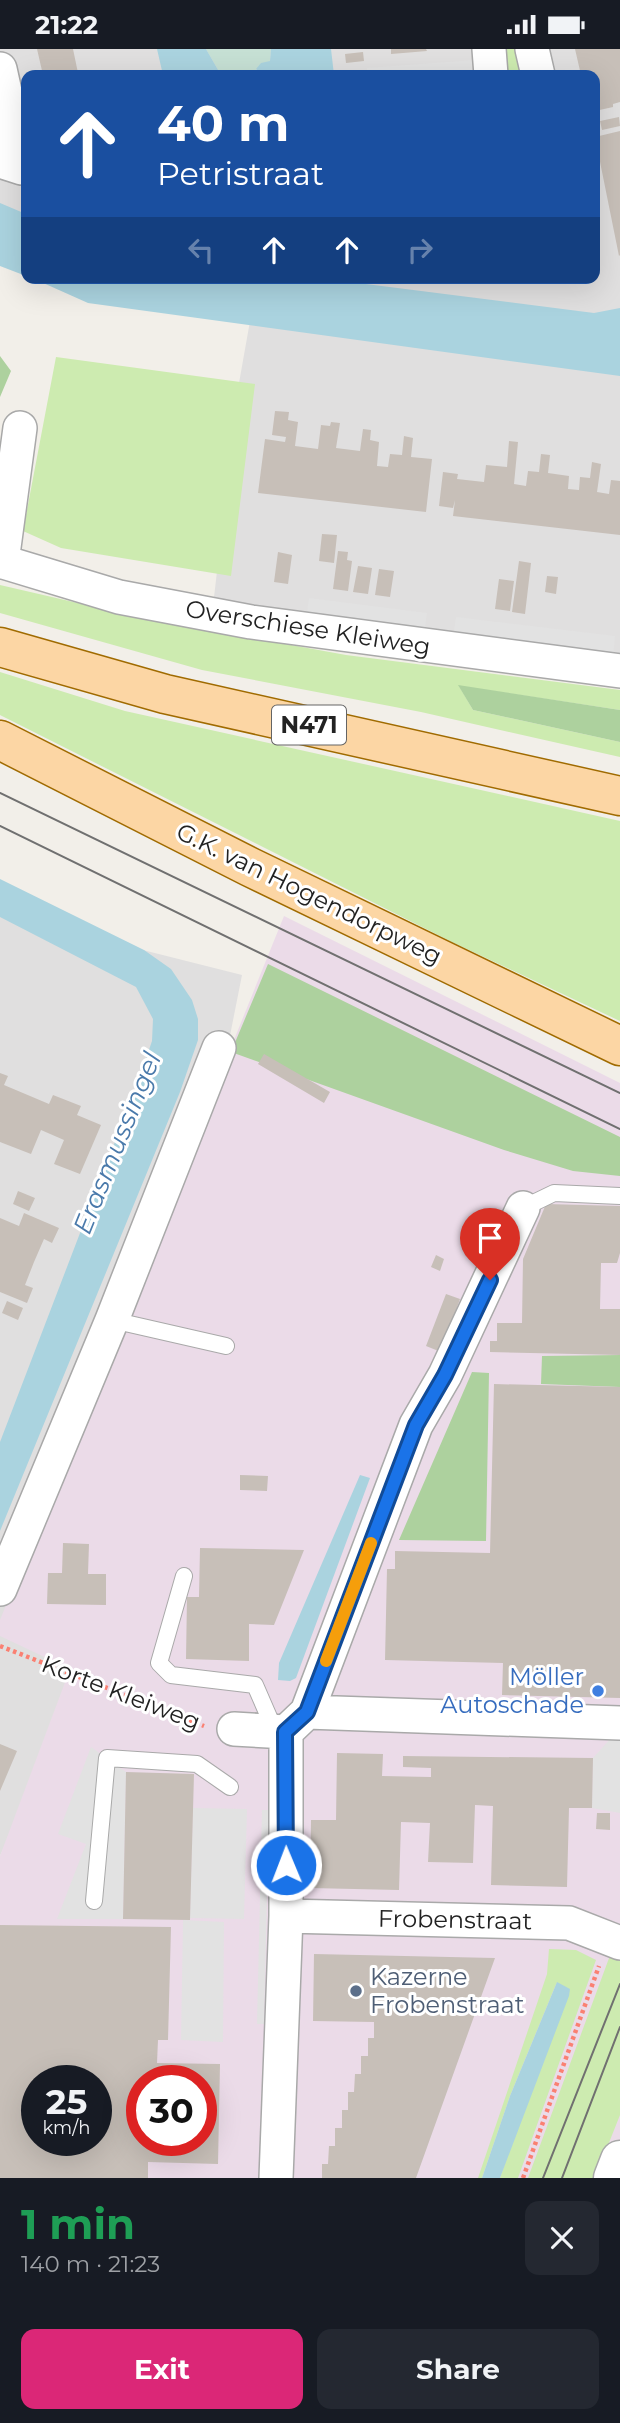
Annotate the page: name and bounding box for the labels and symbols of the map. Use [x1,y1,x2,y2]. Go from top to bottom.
street label: Overschiese Kleiweg [183,594,433,661]
road number: N471 [272,705,346,745]
street label: G.K. van Hogendorpweg [172,817,447,970]
water label: Erasmussingel [66,1047,168,1239]
pin [460,1208,520,1280]
street label: Korte Kleiweg [38,1649,205,1736]
place label: Möller Autoschade [440,1662,584,1719]
marker: Möller Autoschade [590,1683,606,1699]
position arrow [249,1828,323,1902]
street label: Frobenstraat [378,1904,533,1935]
place label: Kazerne Frobenstraat [370,1962,525,2019]
marker: Kazerne Frobenstraat [348,1983,364,1999]
speed limit sign: 30 [126,2065,217,2156]

